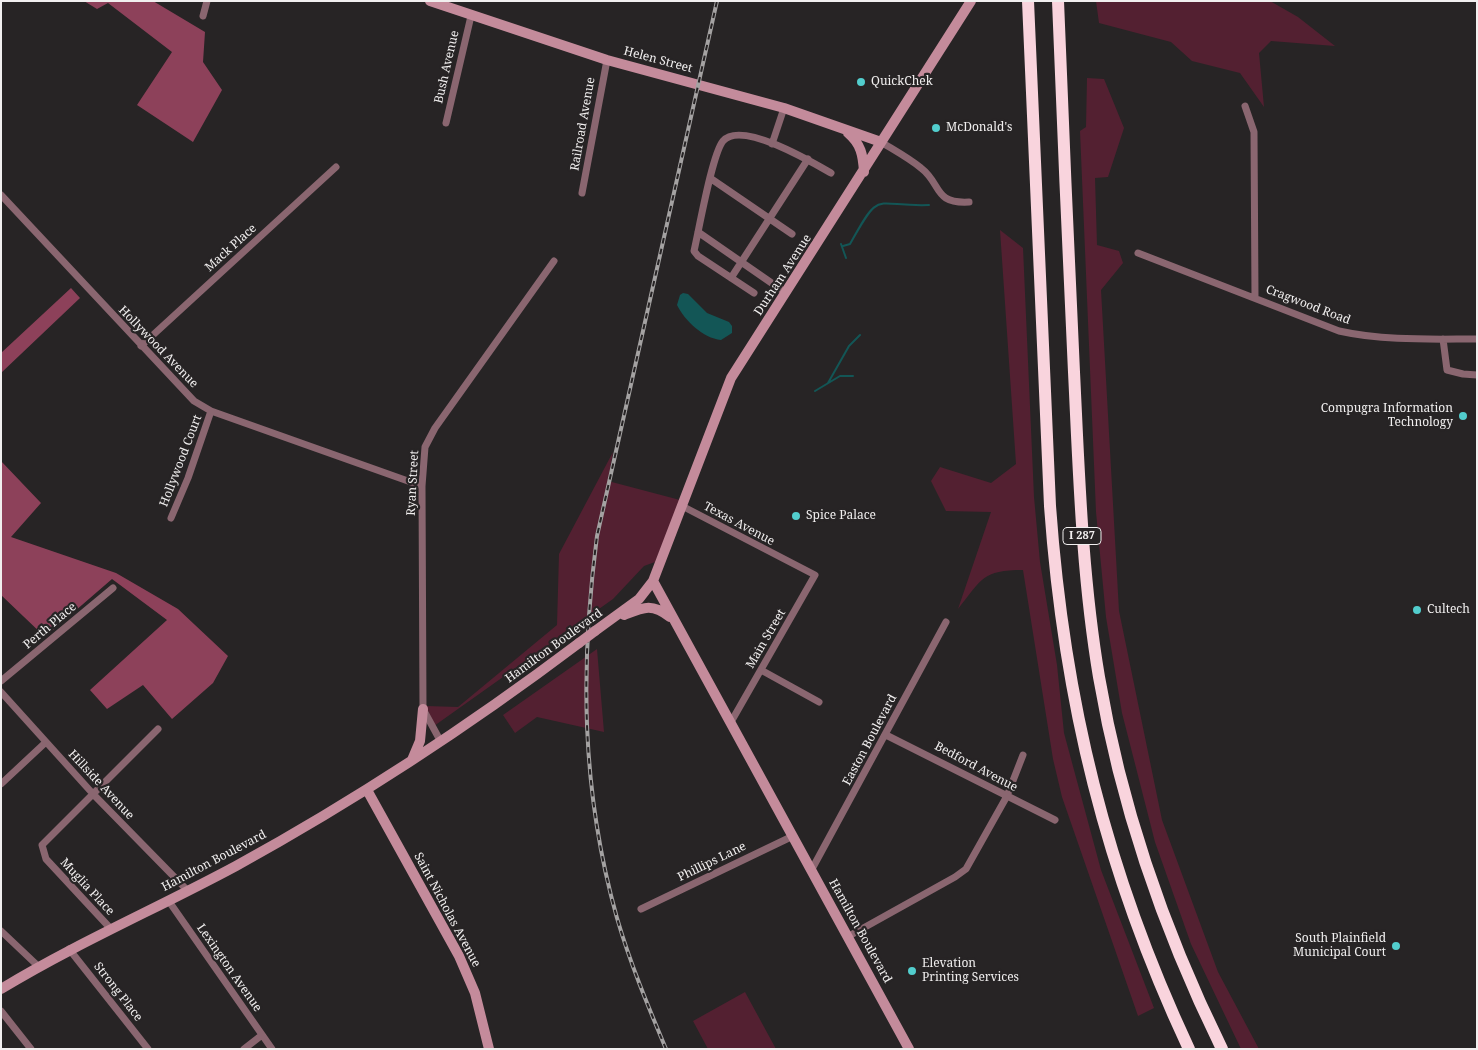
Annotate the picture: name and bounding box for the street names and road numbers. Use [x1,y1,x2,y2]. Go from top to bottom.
street label: Bush Avenue [432,29,462,105]
street label: Helen Street [622,44,694,76]
street label: Railroad Avenue [568,76,598,172]
street label: Mack Place [202,221,260,275]
street label: Durham Avenue [751,232,815,318]
street label: Cragwood Road [1264,282,1352,328]
street label: Hollywood Avenue [115,303,201,391]
street label: Hollywood Court [157,413,205,509]
street label: Ryan Street [404,450,422,516]
street label: Texas Avenue [701,499,777,549]
road number: I 287 [1063,528,1101,544]
street label: Perth Place [21,600,79,652]
street label: Hamilton Boulevard [503,606,605,686]
street label: Main Street [743,607,789,671]
street label: Easton Boulevard [840,692,900,788]
street label: Bedford Avenue [932,739,1020,795]
street label: Hillside Avenue [65,747,137,823]
street label: Hamilton Boulevard [159,827,269,895]
street label: Phillips Lane [675,839,749,885]
street label: Saint Nicholas Avenue [411,850,483,970]
street label: Muglia Place [57,855,117,919]
street label: Hamilton Boulevard [825,877,895,985]
street label: Lexington Avenue [193,921,265,1015]
street label: Strong Place [91,960,145,1024]

